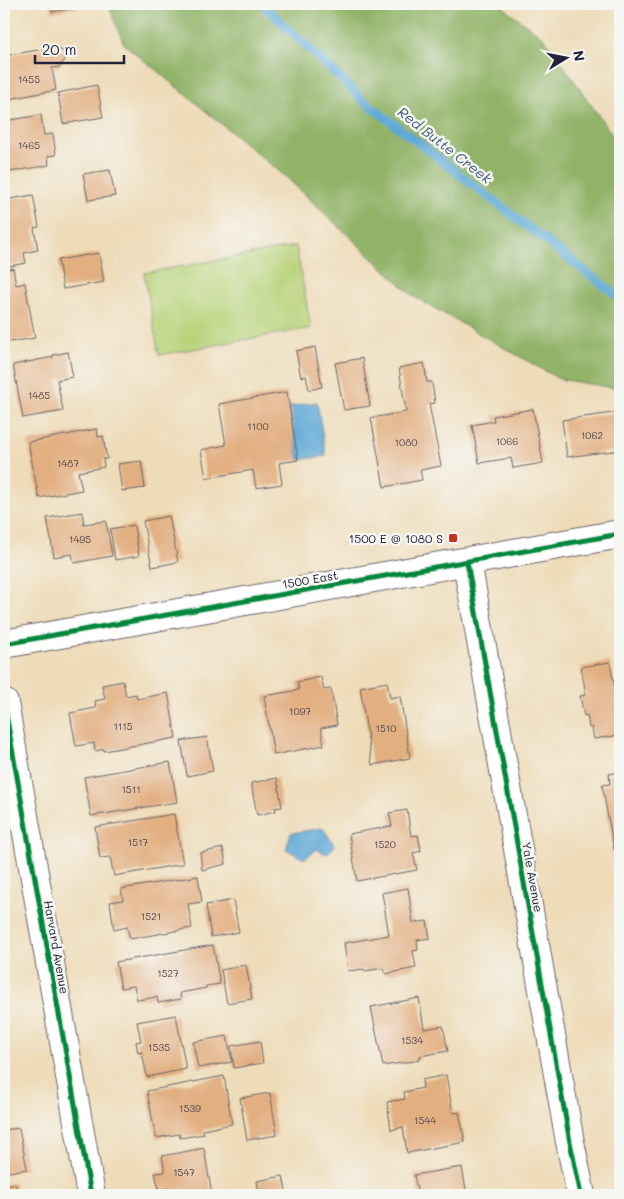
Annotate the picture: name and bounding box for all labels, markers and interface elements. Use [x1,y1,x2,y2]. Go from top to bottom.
scale bar [35,32,124,64]
north arrow [542,32,592,82]
text: 20 m [42,39,76,59]
text: N [569,49,590,63]
house number: 1455 [18,72,40,86]
water label: Red Butte Creek [394,102,496,188]
house number: 1465 [18,138,40,152]
house number: 1485 [28,388,50,402]
house number: 1100 [247,419,269,433]
house number: 1062 [581,428,603,442]
house number: 1066 [496,434,518,448]
house number: 1080 [395,435,417,449]
house number: 1487 [57,456,79,470]
place label: 1500 E @ 1080 S [349,530,443,546]
house number: 1495 [69,532,91,546]
marker: 1500 E @ 1080 S [447,532,459,544]
street label: 1500 East [281,566,339,592]
house number: 1097 [289,704,311,718]
house number: 1115 [113,719,133,733]
house number: 1510 [376,721,396,735]
house number: 1511 [121,782,141,796]
house number: 1517 [128,835,149,849]
house number: 1520 [374,837,396,851]
street label: Yale Avenue [519,841,547,913]
street label: Harvard Avenue [41,899,73,995]
house number: 1521 [141,909,161,923]
house number: 1527 [157,966,179,980]
house number: 1534 [401,1033,423,1047]
house number: 1535 [148,1040,170,1054]
house number: 1539 [179,1101,201,1115]
house number: 1544 [414,1113,436,1127]
house number: 1547 [173,1165,195,1179]

